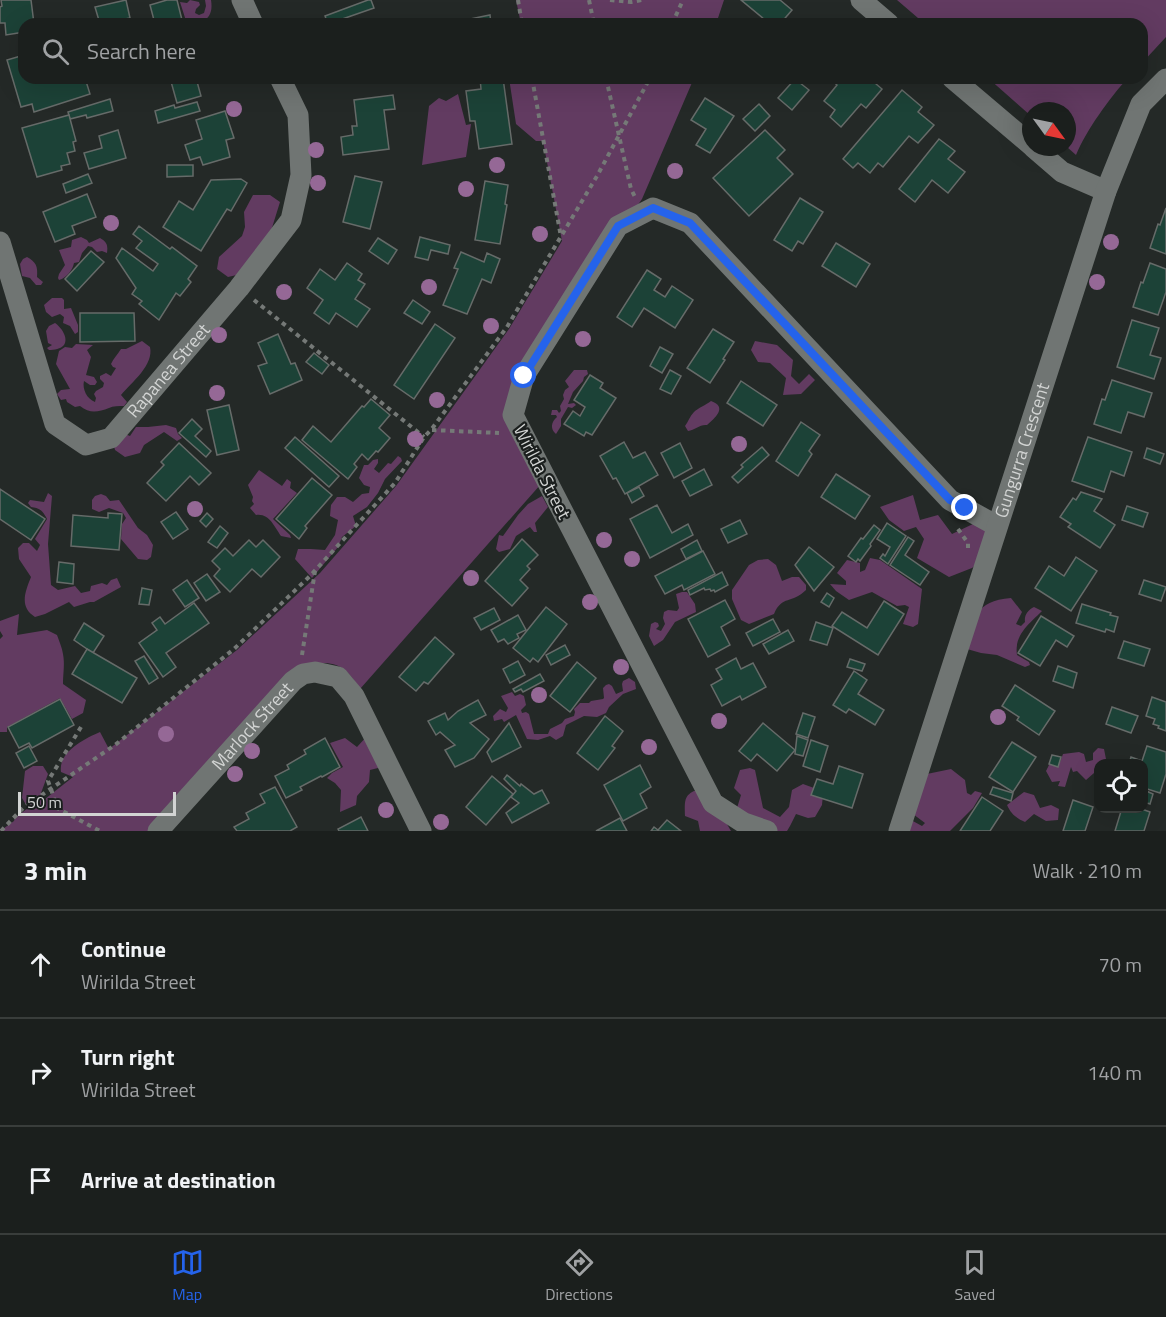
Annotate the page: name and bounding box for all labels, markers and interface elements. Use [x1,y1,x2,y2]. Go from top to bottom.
search box [18,18,1148,84]
text: Search here [87,34,196,68]
icon: search [39,35,72,68]
north arrow [1022,102,1076,156]
street label: Rapanea Street [120,317,217,424]
route start [510,362,536,388]
street label: Gungurra Crescent [987,379,1056,521]
street label: Wirilda Street [507,420,578,524]
route end [951,494,977,520]
street label: Marlock Street [205,675,300,776]
map controls [1094,759,1148,813]
button: locate [1094,759,1148,813]
scale bar [18,789,176,816]
text: 50 m [27,790,62,814]
text: 3 min [24,851,87,890]
text: Walk · 210 m [1033,855,1142,886]
text: Continue [81,932,166,966]
icon: ahead [24,948,57,981]
text: 70 m [1098,949,1142,980]
text: Wirilda Street [81,966,196,997]
text: Turn right [81,1040,175,1074]
icon: right [24,1056,57,1089]
text: 140 m [1087,1057,1142,1088]
text: Wirilda Street [81,1074,196,1105]
text: Arrive at destination [81,1163,276,1197]
icon: arrive [24,1164,57,1197]
tab: Map [171,1246,204,1306]
tab: Directions [545,1246,613,1306]
tab: Saved [955,1246,995,1306]

